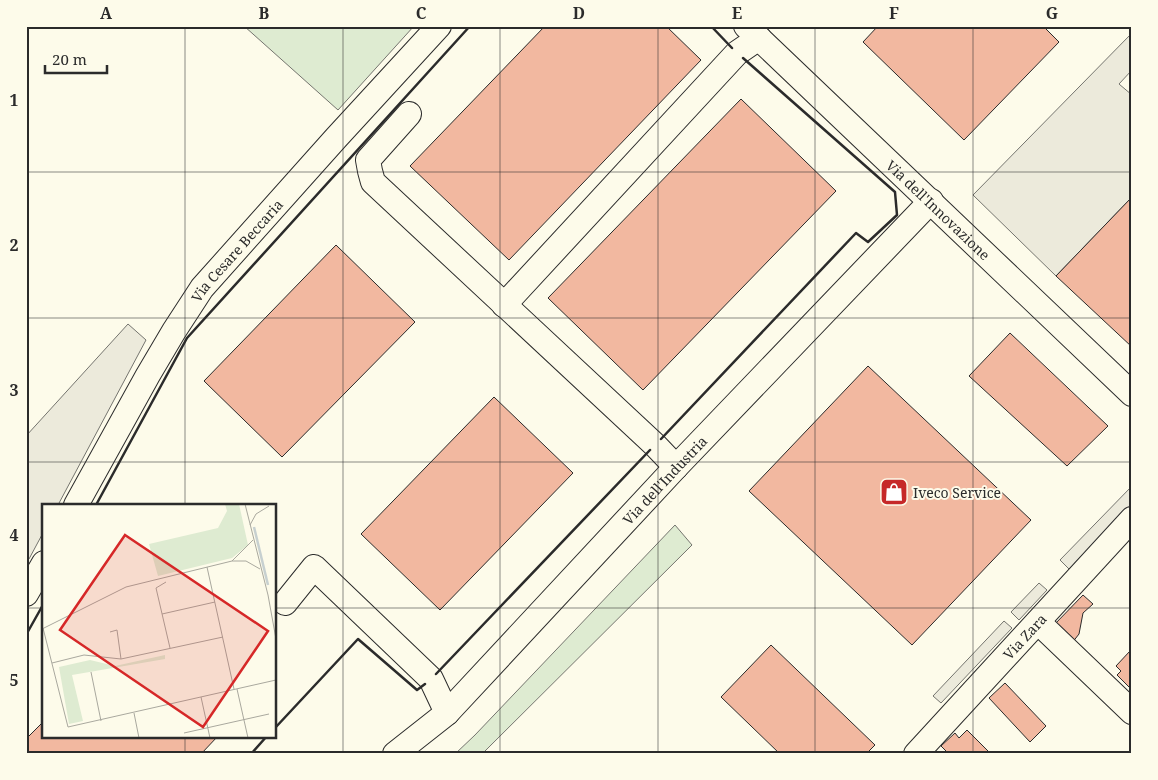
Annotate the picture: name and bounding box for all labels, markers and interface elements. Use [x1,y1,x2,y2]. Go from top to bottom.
text: A [100,2,113,24]
text: B [259,2,270,24]
text: C [416,2,427,24]
text: D [573,2,585,24]
text: E [732,2,742,24]
text: F [889,2,899,24]
text: G [1046,2,1058,24]
scale bar [45,42,108,74]
text: 20 m [52,49,87,69]
text: 1 [9,89,19,111]
street label: Via dell'Innovazione [882,155,995,264]
street label: Via Cesare Beccaria [186,195,287,305]
text: 2 [9,234,19,256]
text: 3 [9,379,19,401]
street label: Via dell'Industria [618,431,711,528]
shop icon: Iveco Service [879,477,909,507]
place label: Iveco Service [913,483,1001,502]
inset map [42,504,276,738]
text: 4 [9,524,19,546]
street label: Via Zara [998,609,1050,663]
text: 5 [9,669,19,691]

